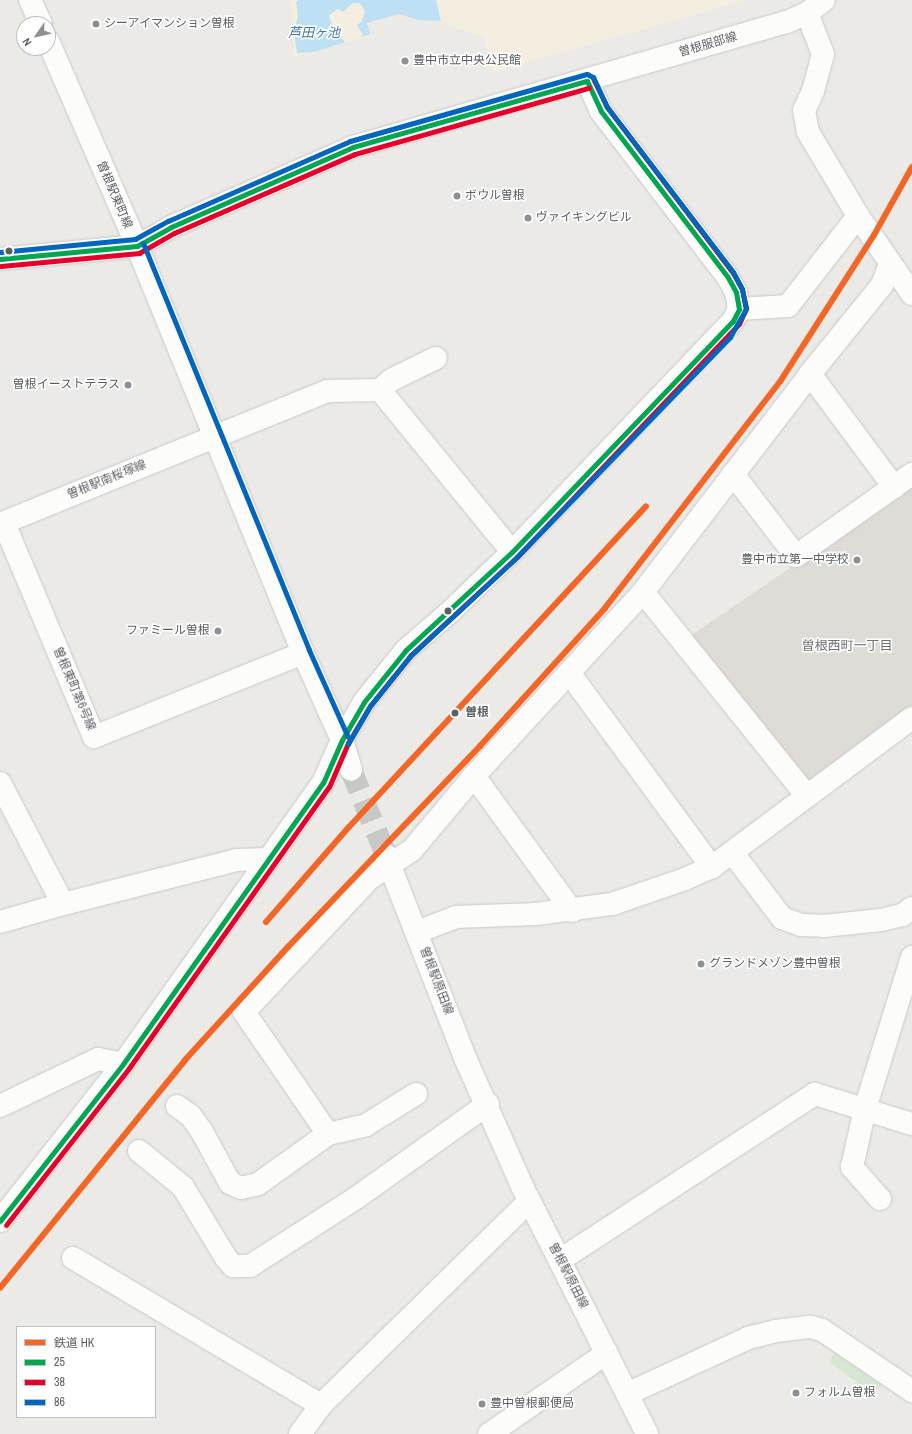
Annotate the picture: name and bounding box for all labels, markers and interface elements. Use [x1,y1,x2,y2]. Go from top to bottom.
north arrow [16,16,56,56]
place label: シーアイマンション曽根 [104,17,236,31]
marker: シーアイマンション曽根 [91,19,101,29]
water label: 芦田ヶ池 [288,25,340,41]
street label: 曽根服部線 [677,30,739,60]
text: N [19,36,35,49]
place label: 豊中市立中央公民館 [413,54,521,68]
marker: 豊中市立中央公民館 [400,56,410,66]
street label: 曽根駅東町線 [93,159,135,231]
place label: ボウル曽根 [465,189,525,203]
marker: ボウル曽根 [452,191,462,201]
place label: ヴァイキングビル [536,211,632,225]
marker: ヴァイキングビル [523,213,533,223]
unlabelled marker [4,246,14,256]
place label: 曽根イーストテラス [12,378,120,392]
marker: 曽根イーストテラス [123,380,133,390]
street label: 曽根駅南桜塚線 [65,458,149,502]
place label: 豊中市立第一中学校 [741,553,849,567]
marker: 豊中市立第一中学校 [852,555,862,565]
unlabelled marker [443,606,453,616]
place label: ファミール曽根 [126,624,210,638]
marker: ファミール曽根 [213,626,223,636]
district label: 曽根西町一丁目 [802,638,892,654]
street label: 曽根東町第6号線 [50,645,98,733]
marker: 曽根 [448,706,462,720]
place label: 曽根 [465,706,489,720]
street label: 曽根駅原田線 [416,945,456,1017]
place label: グランドメゾン豊中曽根 [709,957,841,971]
marker: グランドメゾン豊中曽根 [696,959,706,969]
street label: 曽根駅原田線 [545,1241,591,1311]
legend [16,1326,156,1418]
text: 鉄道 HK [54,1335,94,1351]
text: 25 [54,1354,65,1370]
text: 38 [54,1374,65,1390]
place label: フォルム曽根 [804,1386,876,1400]
marker: フォルム曽根 [791,1388,801,1398]
text: 86 [54,1394,65,1410]
place label: 豊中曽根郵便局 [490,1397,574,1411]
marker: 豊中曽根郵便局 [477,1399,487,1409]

